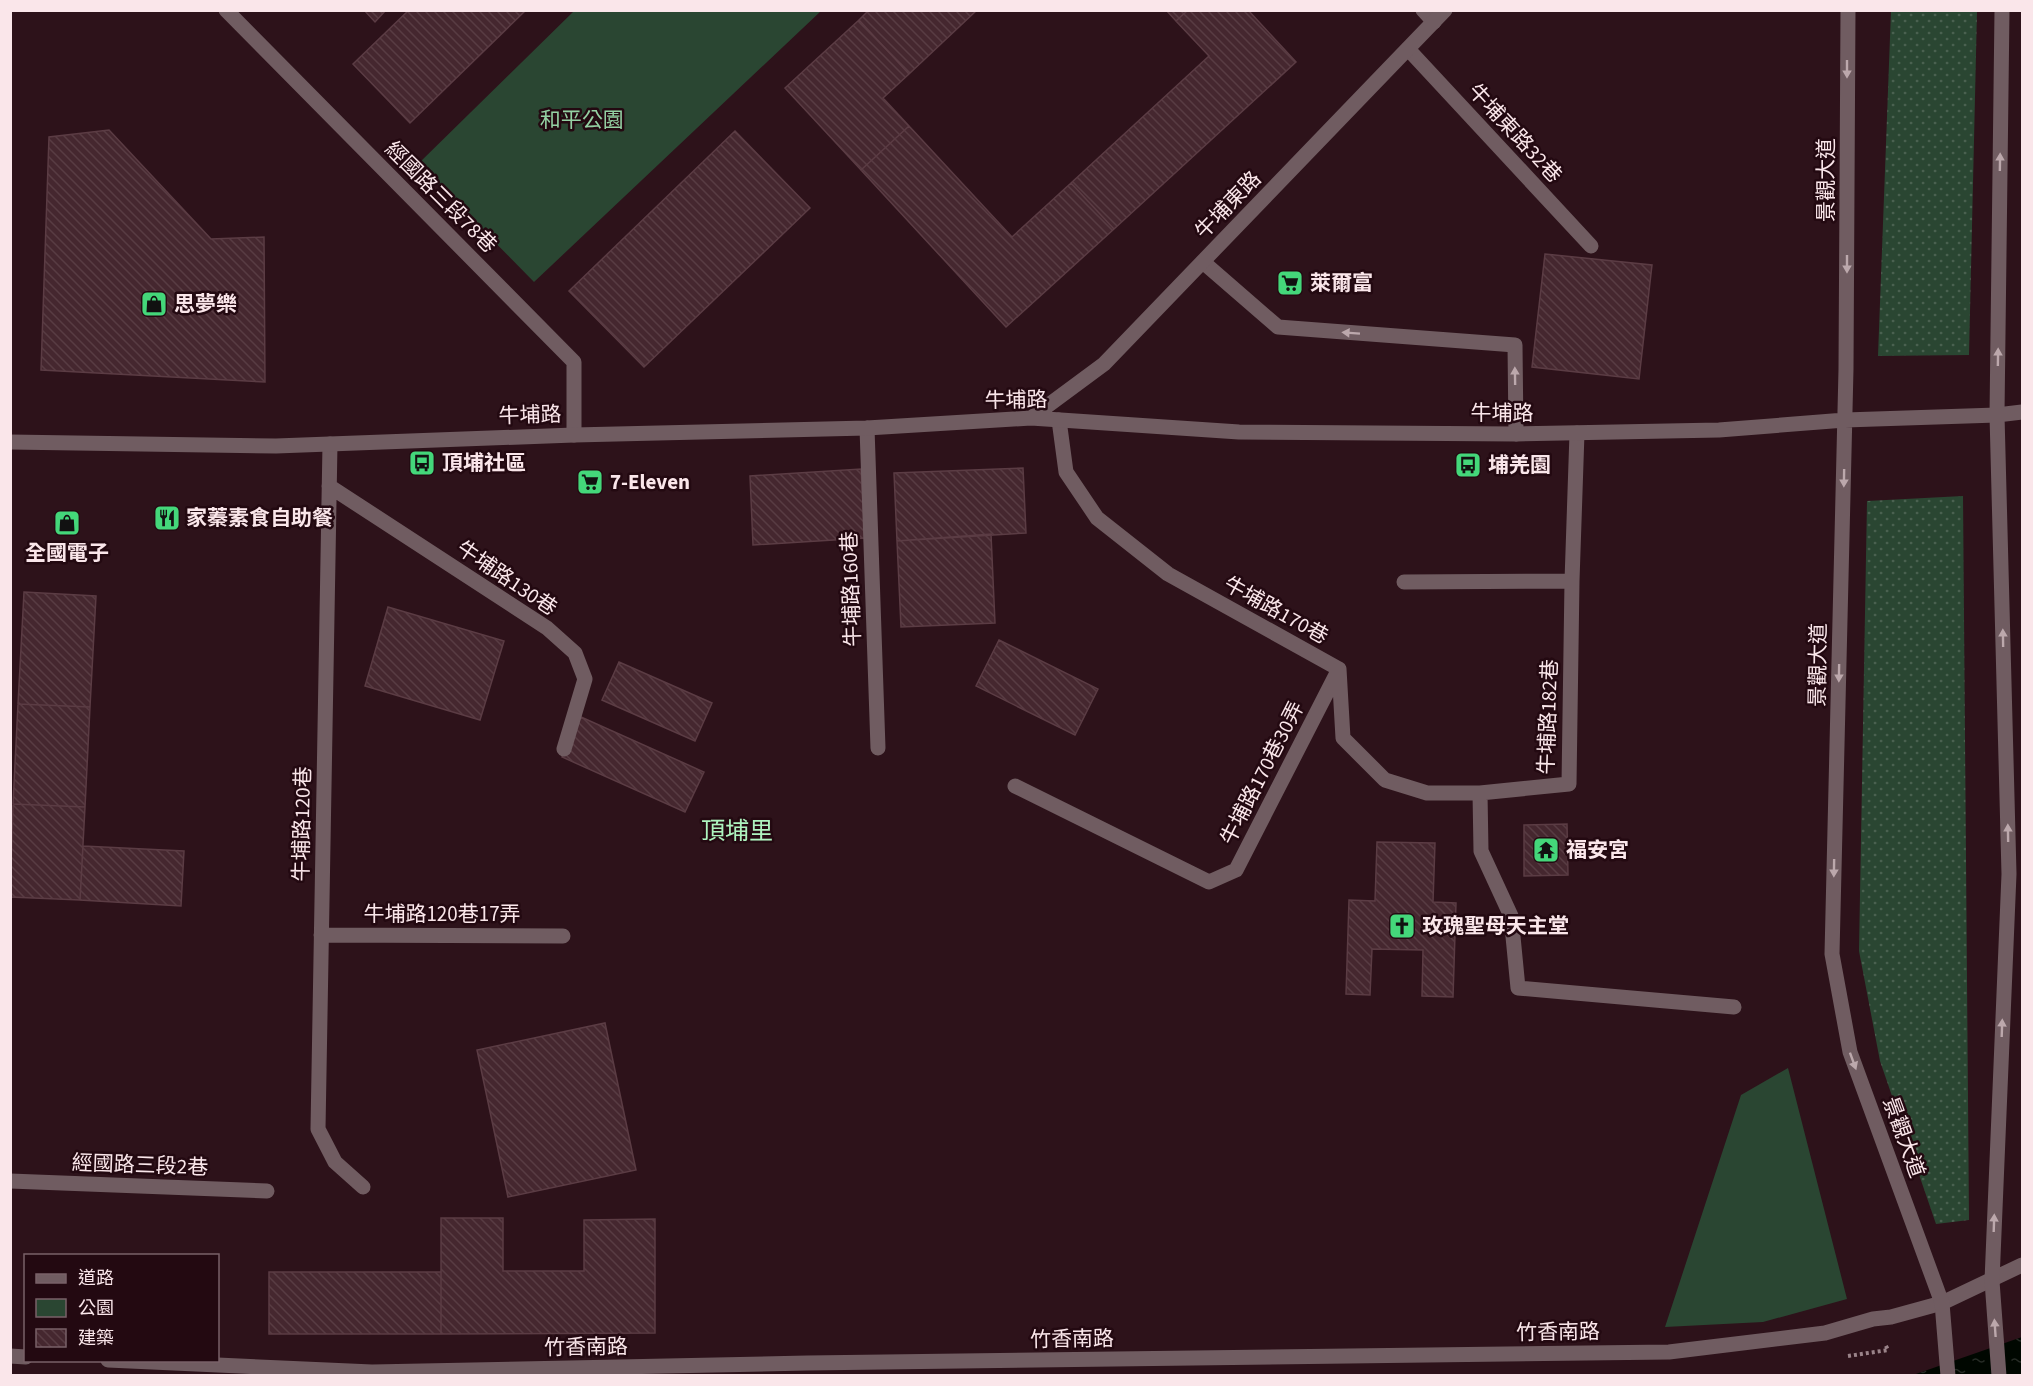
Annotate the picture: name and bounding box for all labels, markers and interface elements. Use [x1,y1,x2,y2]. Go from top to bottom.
one-way arrow [1842,59,1852,78]
street label: 牛埔東路32巷 [1461,77,1569,189]
park label: 和平公園 [540,105,624,135]
street label: 經國路三段78巷 [378,134,504,260]
street label: 景觀大道 [1811,138,1841,222]
one-way arrow [1995,152,2005,171]
street label: 牛埔東路 [1188,164,1268,246]
one-way arrow [1842,254,1852,273]
supermarket icon: 萊爾富 [1275,268,1305,298]
place label: 萊爾富 [1310,268,1373,298]
shop icon: 思夢樂 [139,289,169,319]
place label: 思夢樂 [174,289,237,319]
one-way arrow [1342,328,1361,338]
one-way arrow [1993,347,2003,366]
one-way arrow [1510,366,1520,385]
street label: 牛埔路 [984,384,1048,416]
street label: 牛埔路 [1471,398,1534,428]
street label: 牛埔路 [498,399,562,431]
bus stop icon: 頂埔社區 [407,448,437,478]
place label: 頂埔社區 [442,448,526,478]
bus stop icon: 埔羌園 [1453,450,1483,480]
place label: 埔羌園 [1488,450,1551,480]
supermarket icon: 7-Eleven [575,467,605,497]
place label: 7-Eleven [610,467,690,497]
one-way arrow [1839,469,1848,488]
restaurant icon: 家蓁素食自助餐 [152,503,182,533]
place label: 家蓁素食自助餐 [186,503,333,533]
shop icon: 全國電子 [52,508,82,538]
street label: 牛埔路160巷 [834,531,868,647]
street label: 牛埔路130巷 [451,533,563,623]
place label: 全國電子 [25,538,109,568]
street label: 牛埔路170巷 [1218,569,1334,651]
street label: 景觀大道 [1802,623,1834,707]
one-way arrow [1998,629,2007,648]
street label: 牛埔路182巷 [1531,659,1565,775]
one-way arrow [1834,664,1844,683]
street label: 牛埔路170巷30弄 [1213,696,1311,850]
street label: 牛埔路120巷 [286,766,318,882]
district label: 頂埔里 [701,814,773,849]
one-way arrow [2003,823,2012,842]
temple icon: 福安宮 [1531,835,1561,865]
place label: 福安宮 [1566,835,1629,865]
one-way arrow [1830,859,1839,878]
street label: 牛埔路120巷17弄 [363,899,521,929]
church icon: 玫瑰聖母天主堂 [1387,911,1417,941]
place label: 玫瑰聖母天主堂 [1422,911,1569,941]
one-way arrow [1998,1018,2007,1037]
one-way arrow [1849,1052,1859,1070]
street label: 景觀大道 [1876,1092,1932,1182]
street label: 經國路三段2巷 [71,1148,209,1182]
one-way arrow [1990,1213,1999,1232]
legend [24,1254,219,1362]
text: 道路 [78,1266,114,1291]
text: 公園 [78,1296,114,1321]
street label: 竹香南路 [1516,1316,1600,1348]
one-way arrow [1990,1319,2000,1338]
street label: 竹香南路 [1030,1323,1114,1355]
text: 建築 [78,1326,114,1351]
street label: 竹香南路 [544,1331,628,1363]

